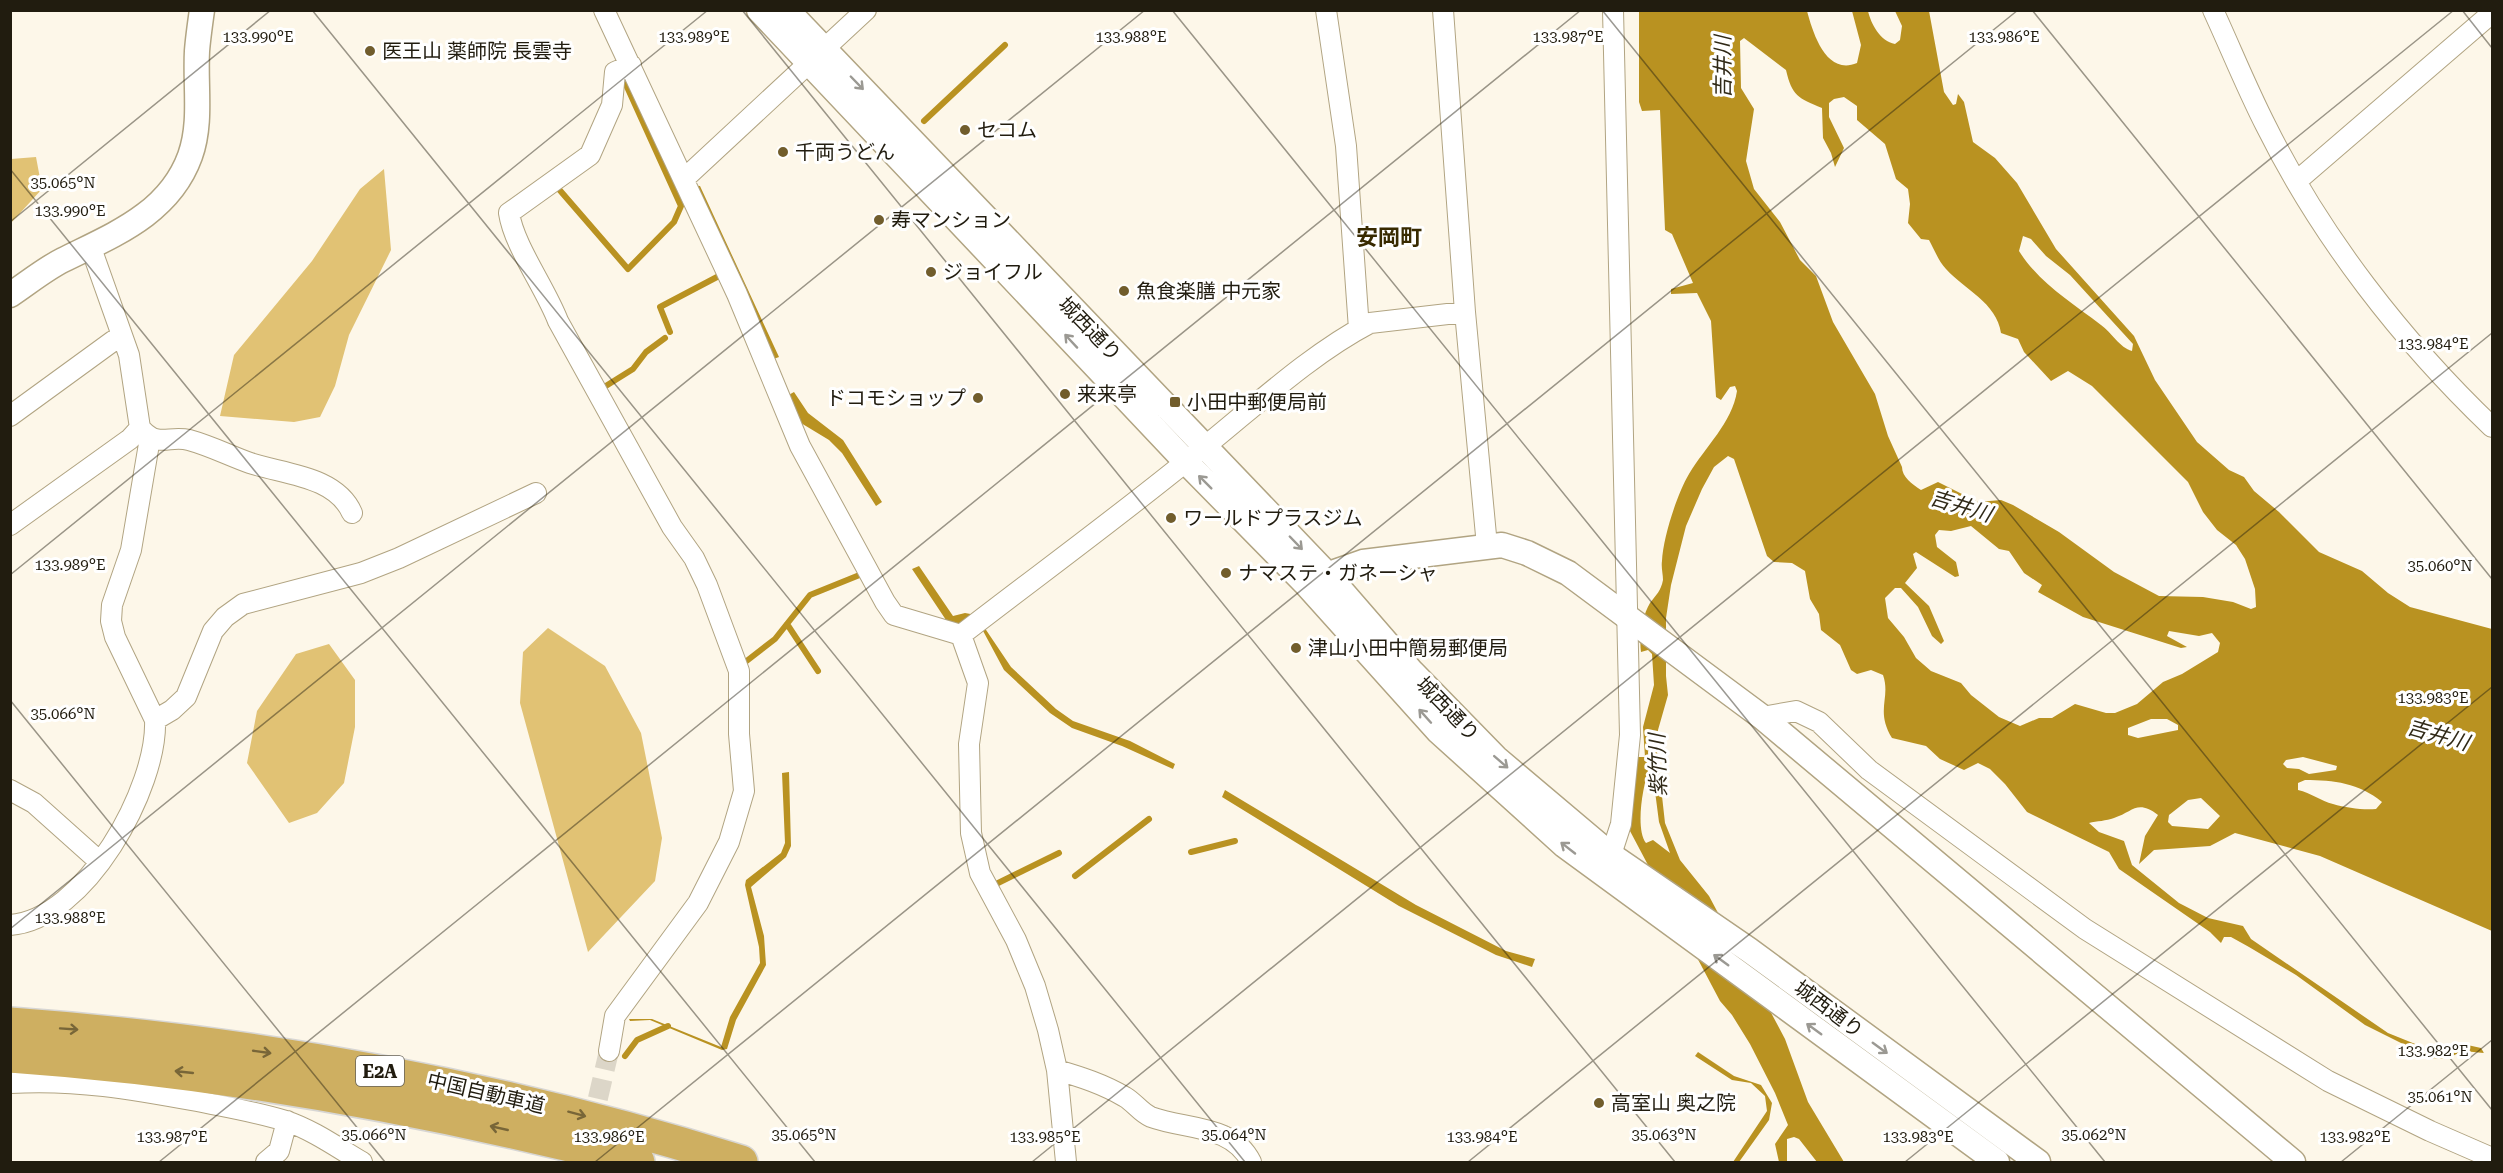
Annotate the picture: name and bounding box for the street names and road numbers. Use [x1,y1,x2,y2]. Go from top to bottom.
street label: 城西通り [1054,292,1126,366]
street label: 城西通り [1412,672,1484,746]
street label: 城西通り [1790,975,1868,1043]
road number: E2A [356,1056,404,1086]
street label: 中国自動車道 [425,1068,547,1118]

